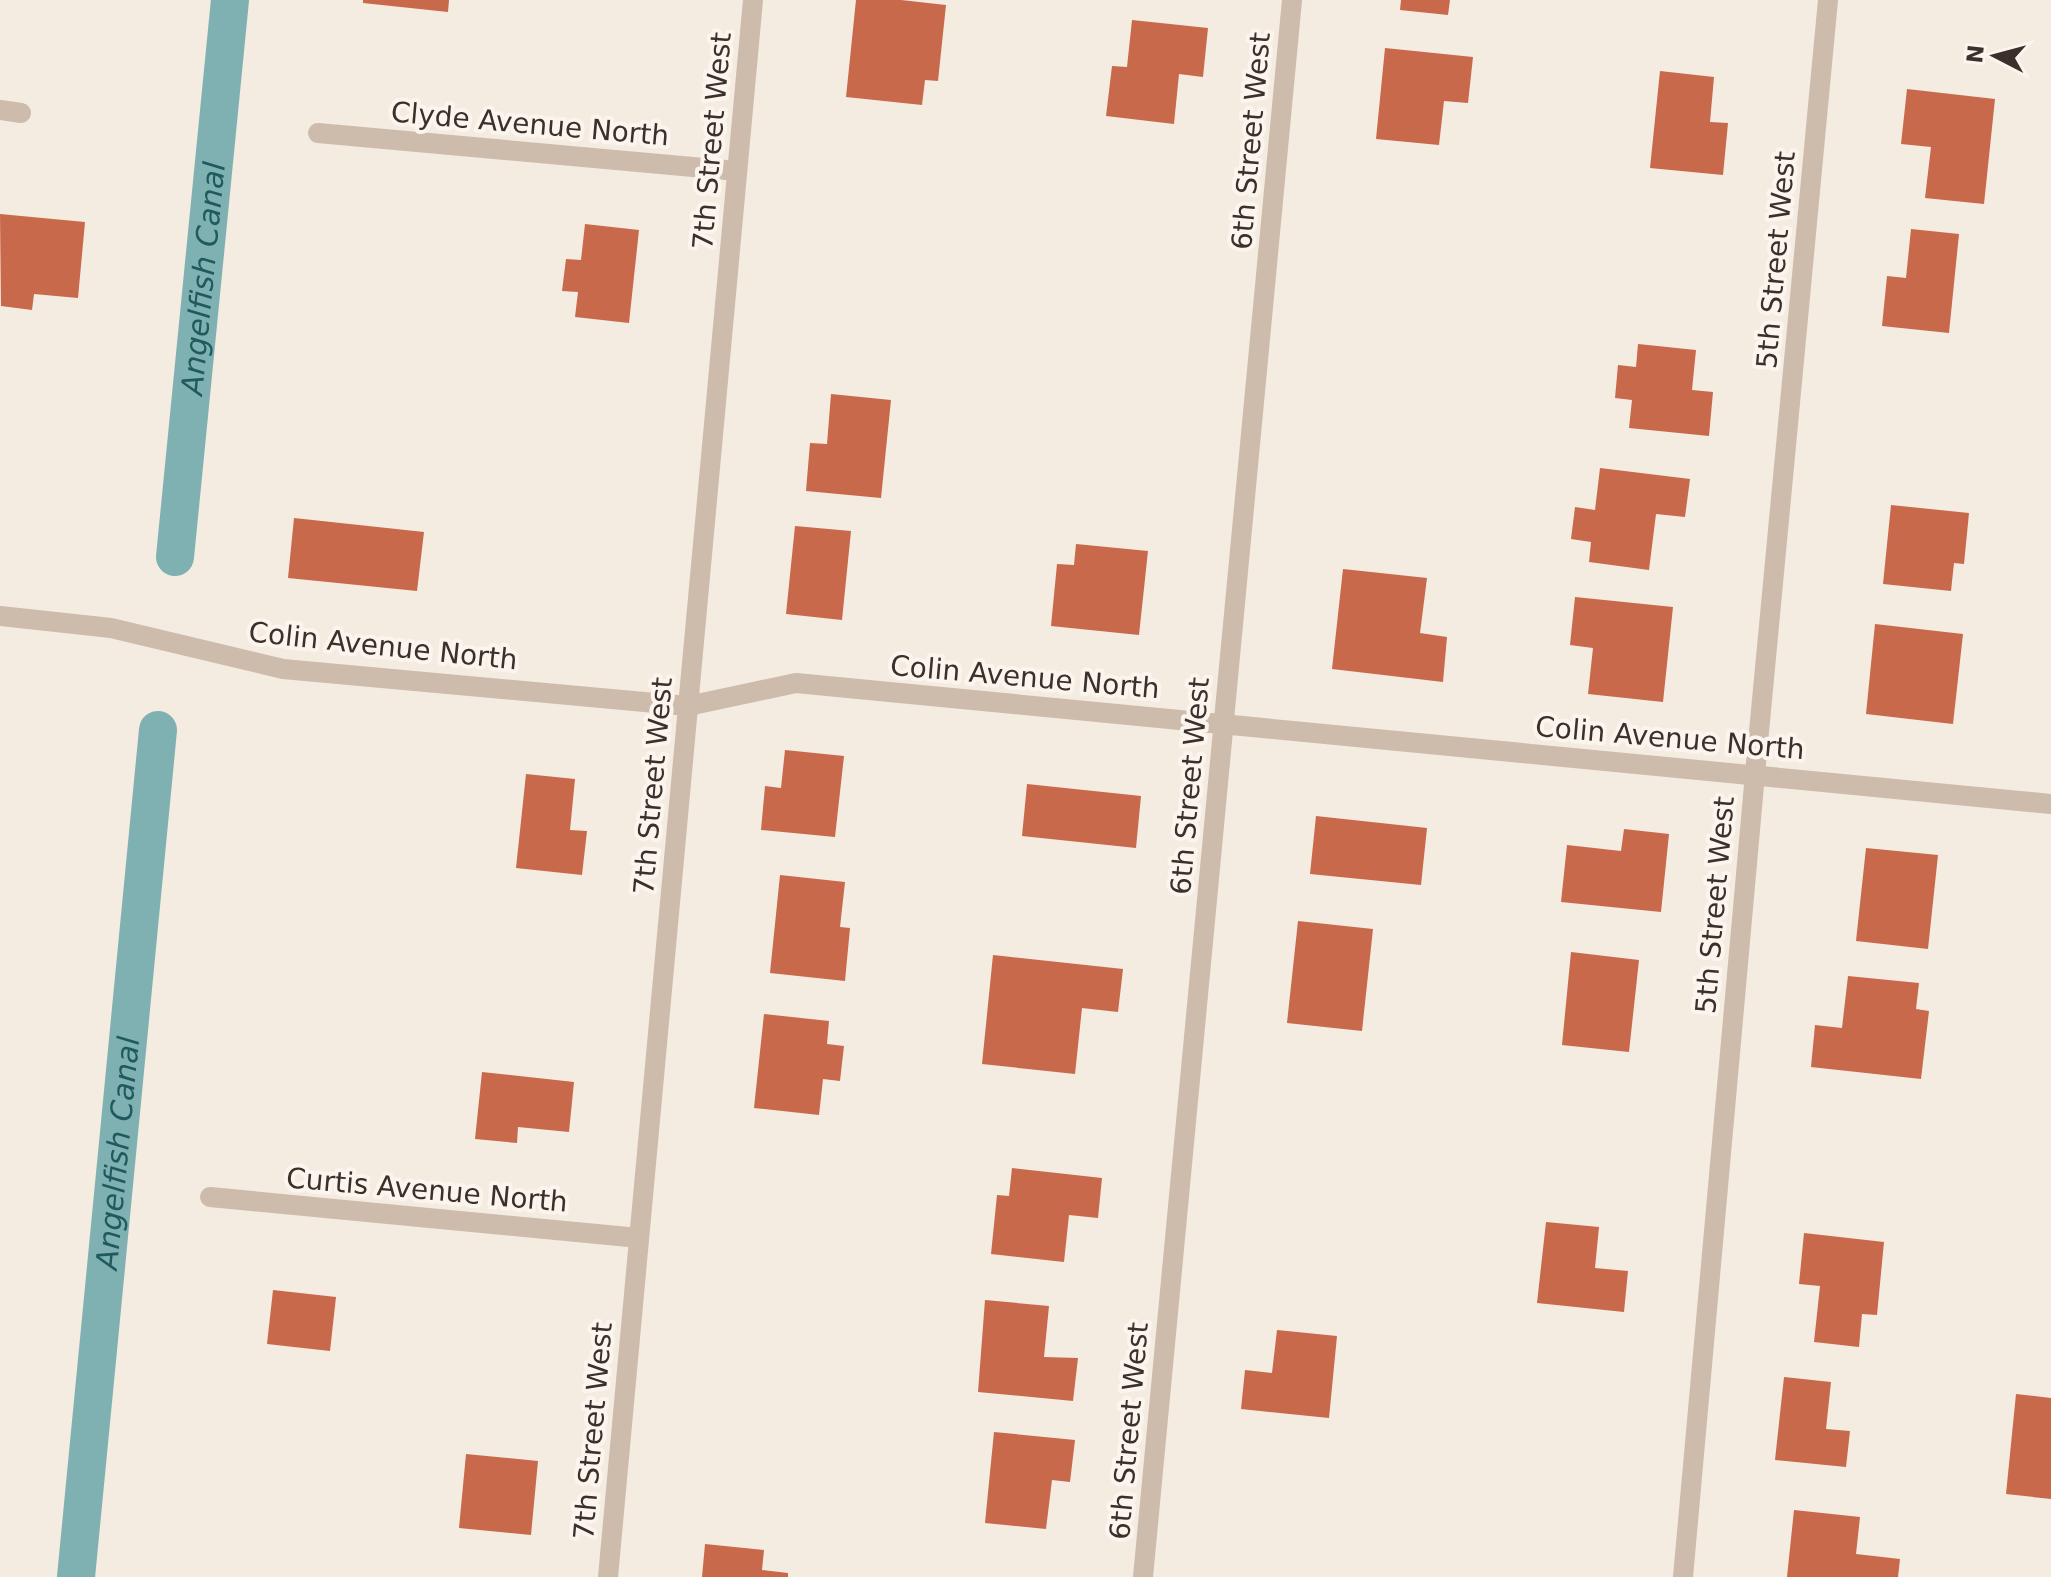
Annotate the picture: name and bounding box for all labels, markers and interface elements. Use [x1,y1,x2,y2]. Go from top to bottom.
north arrow [1955,16,2035,96]
street label: 7th Street West [686,31,738,251]
street label: 6th Street West [1225,31,1277,251]
text: N [1962,43,1989,64]
street label: Clyde Avenue North [390,95,670,153]
street label: 5th Street West [1750,150,1802,370]
water label: Angelfish Canal [173,160,231,399]
street label: Colin Avenue North [247,615,519,677]
street label: Colin Avenue North [889,649,1161,705]
street label: 7th Street West [627,676,679,896]
street label: 6th Street West [1164,676,1216,896]
street label: Colin Avenue North [1534,710,1806,766]
street label: 5th Street West [1689,795,1741,1015]
water label: Angelfish Canal [88,1034,146,1273]
street label: Curtis Avenue North [285,1161,569,1219]
street label: 7th Street West [567,1321,619,1541]
street label: 6th Street West [1103,1321,1155,1541]

